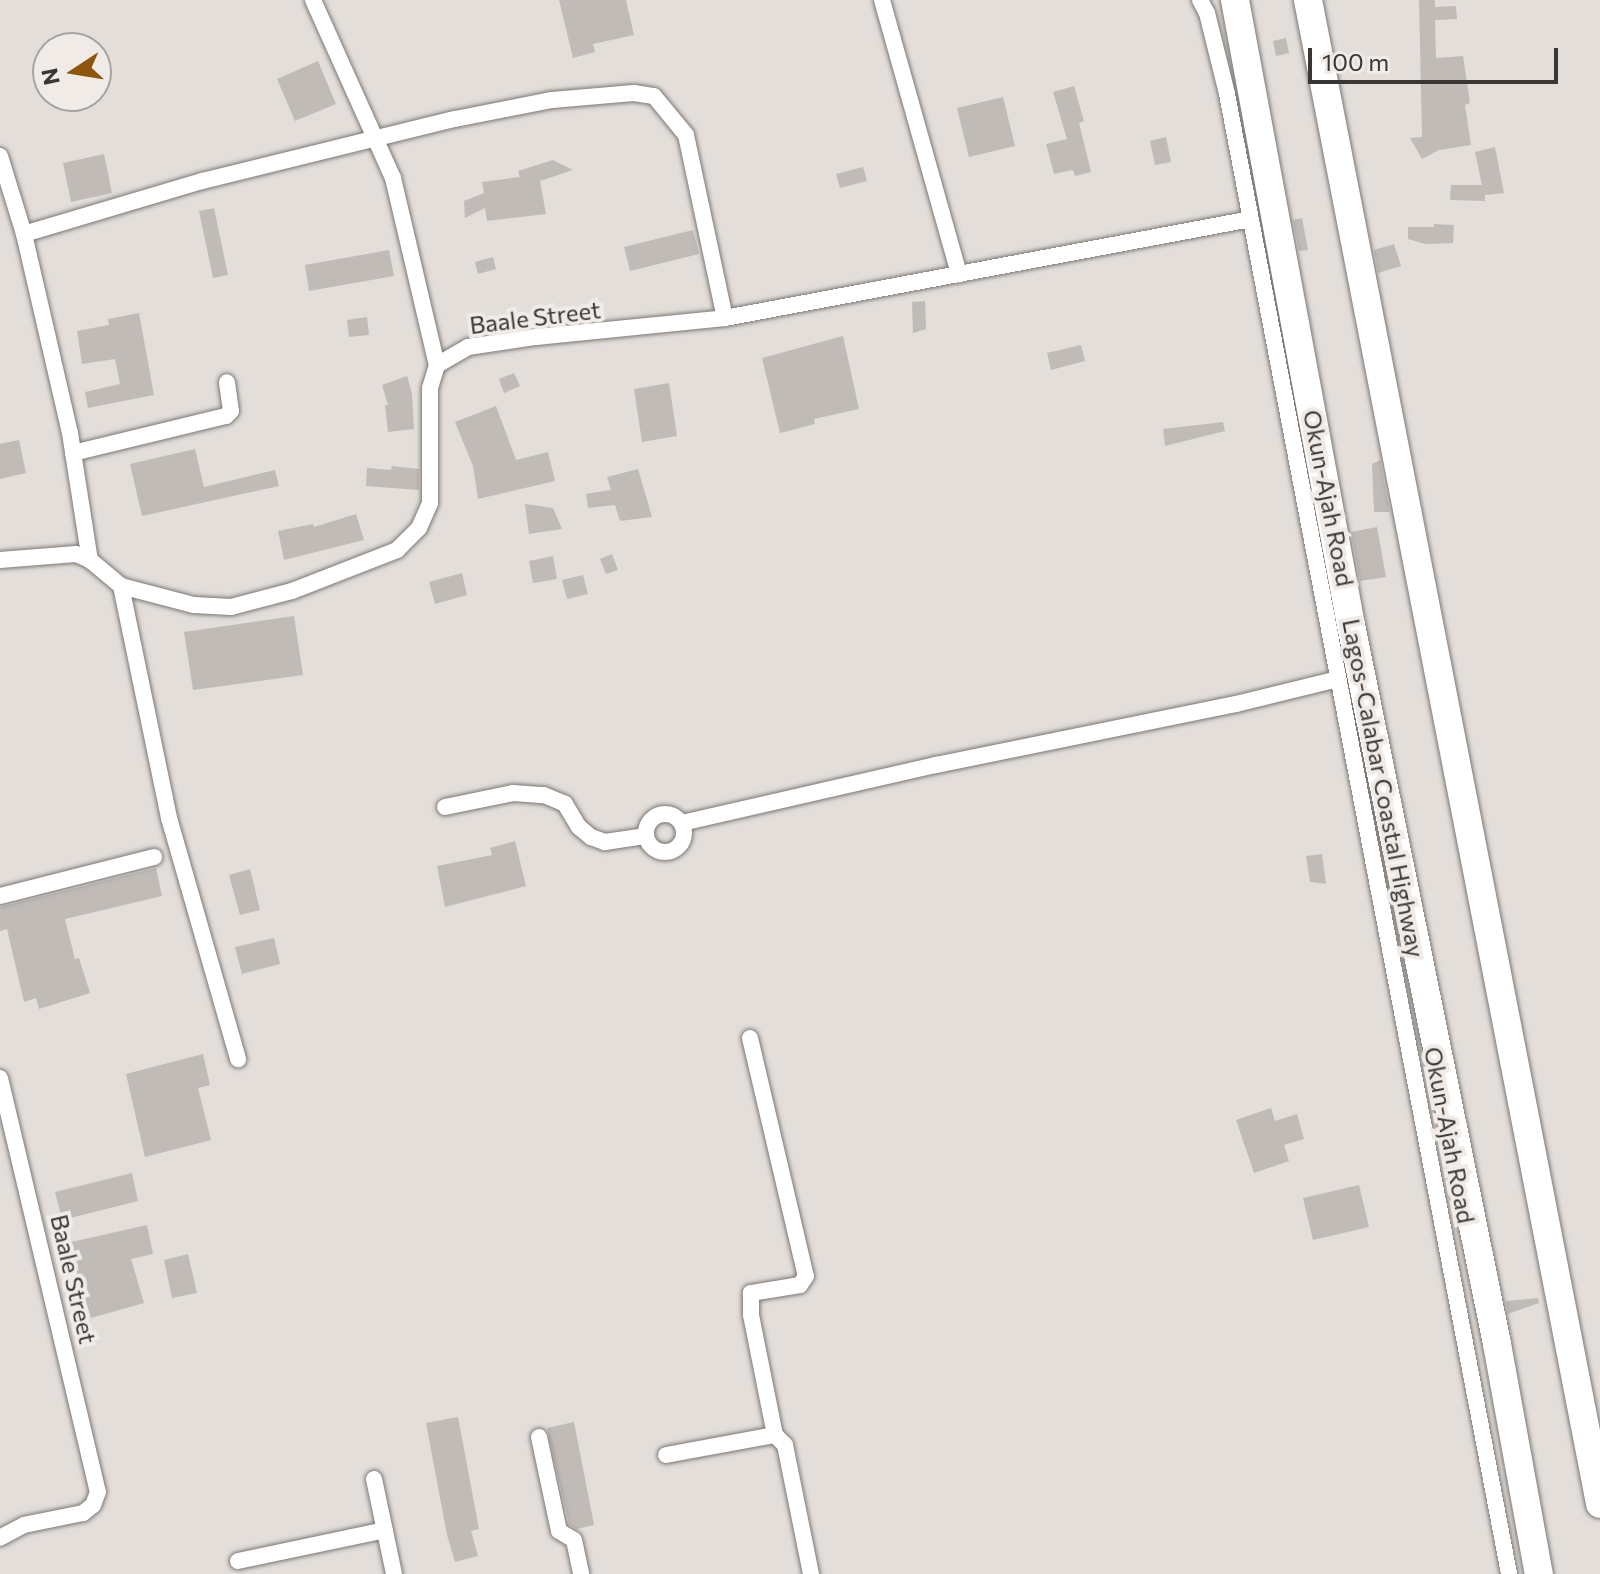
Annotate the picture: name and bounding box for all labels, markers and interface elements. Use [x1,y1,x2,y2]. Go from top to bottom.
north arrow [32,32,112,112]
scale bar [1312,32,1562,82]
text: 100 m [1322,47,1389,76]
text: N [35,66,65,88]
street label: Baale Street [468,295,602,339]
street label: Okun-Ajah Road [1298,407,1360,589]
street label: Lagos-Calabar Coastal Highway [1337,616,1431,960]
street label: Okun-Ajah Road [1419,1044,1481,1226]
street label: Baale Street [45,1212,103,1346]

